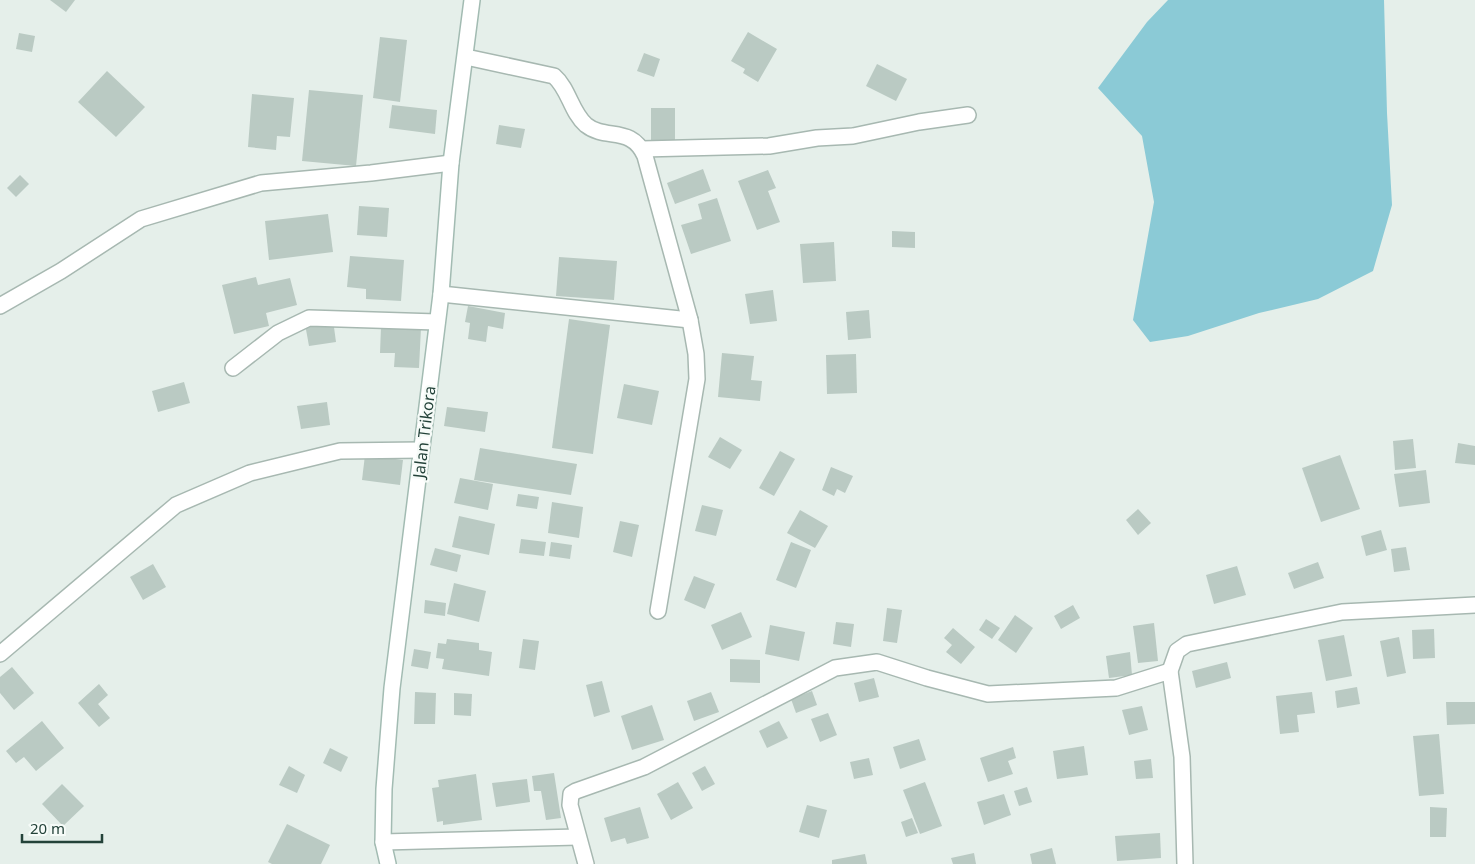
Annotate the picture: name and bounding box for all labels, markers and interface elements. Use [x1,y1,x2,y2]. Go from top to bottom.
street label: Jalan Trikora [407,385,441,481]
scale bar [22,812,102,844]
text: 20 m [30,818,65,838]

